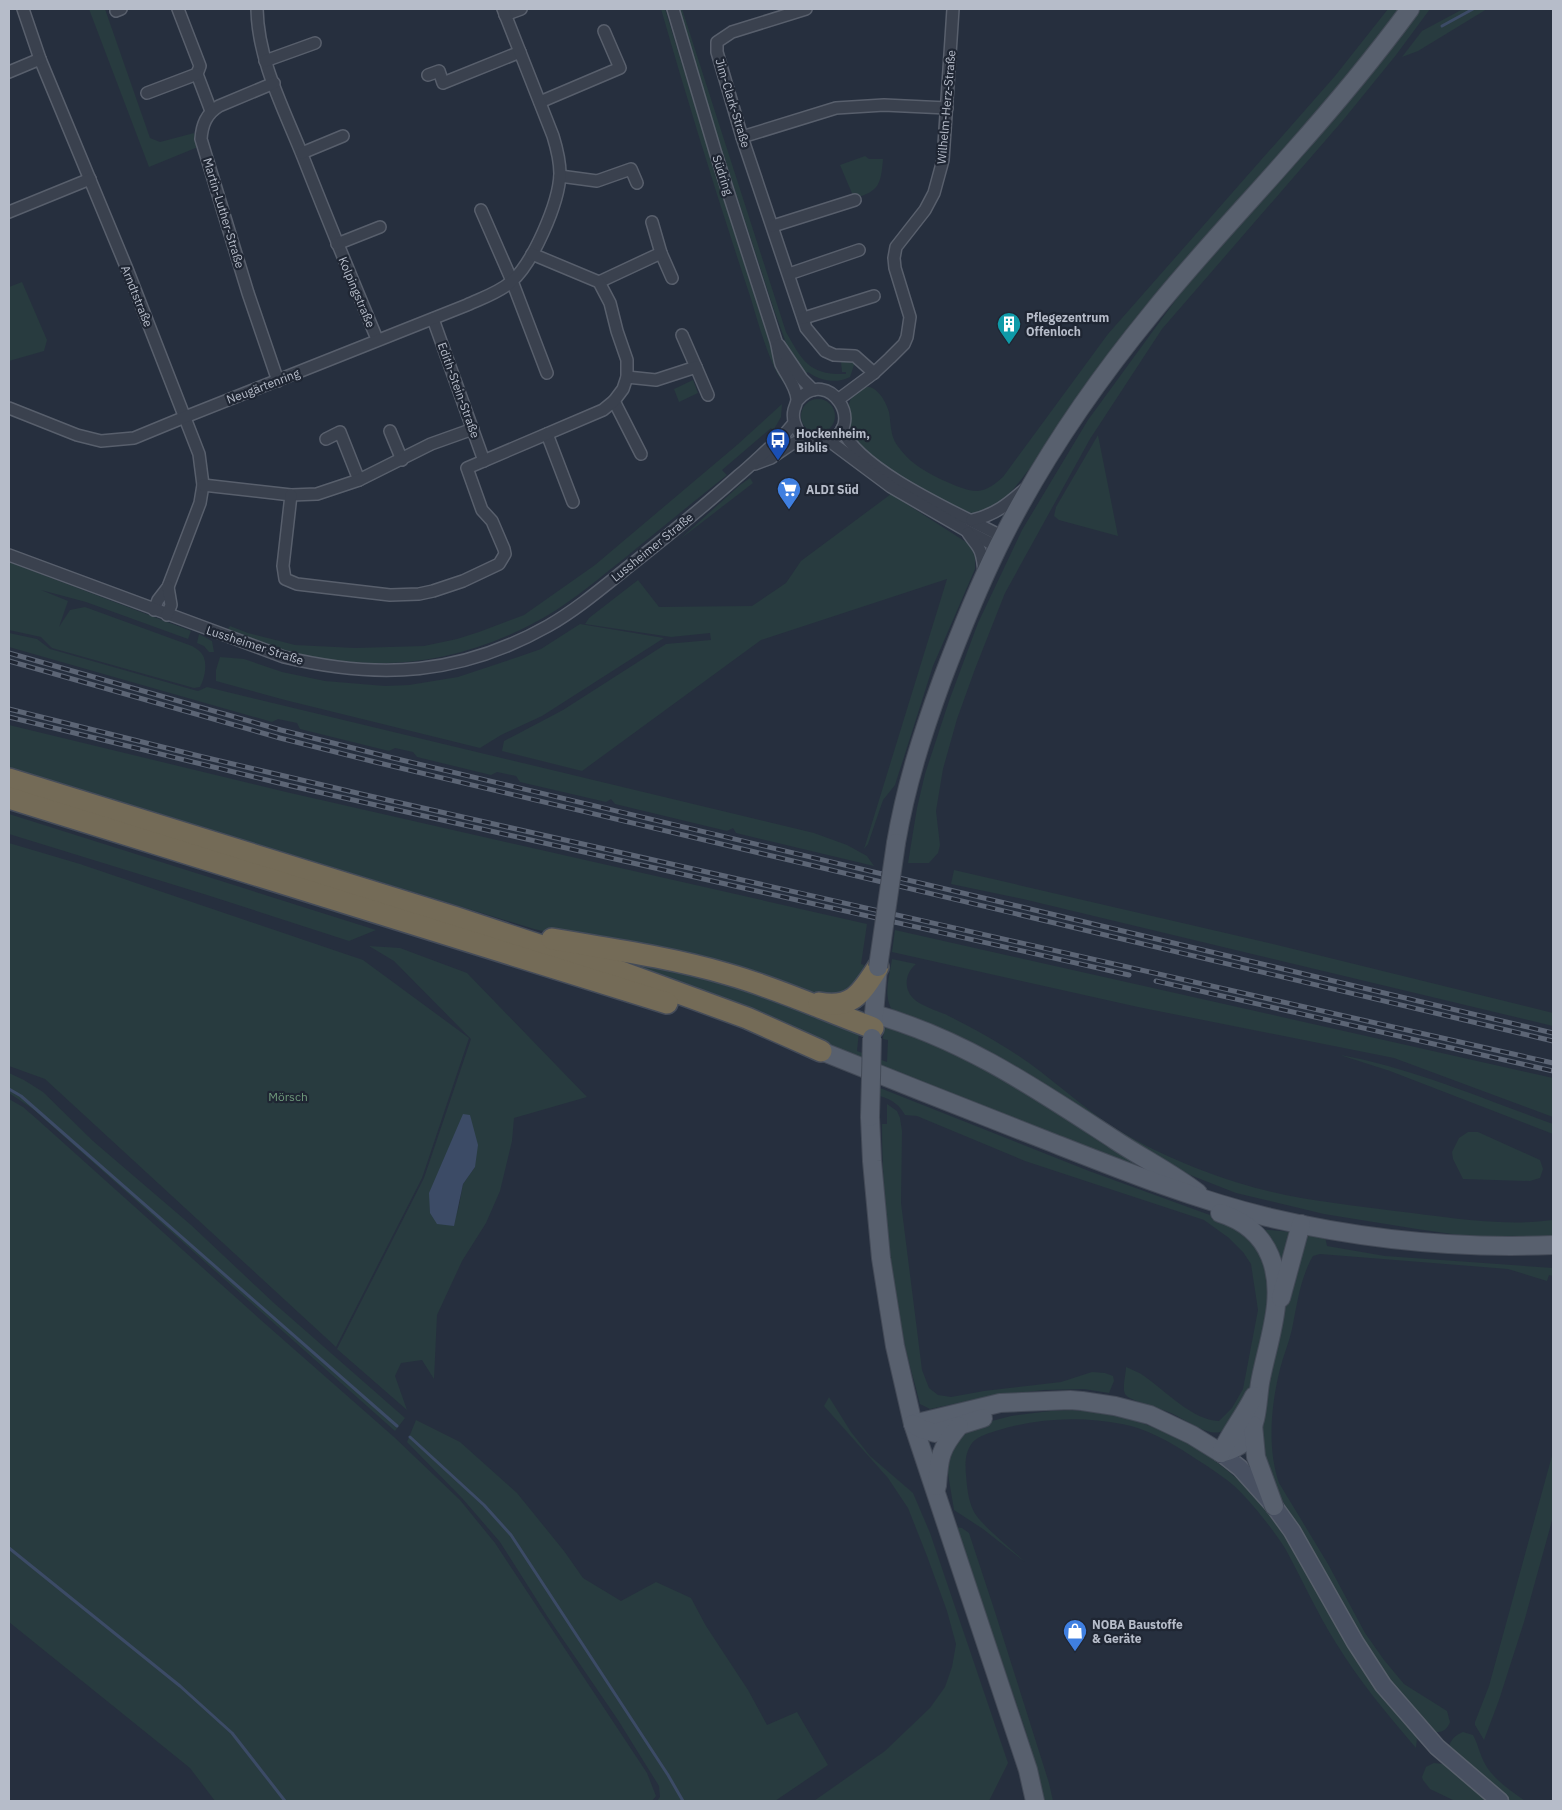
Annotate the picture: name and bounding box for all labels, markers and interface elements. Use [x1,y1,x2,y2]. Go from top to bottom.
street label: Wilhelm-Herz-Straße [934,49,958,165]
street label: Jim-Clark-Straße [712,57,754,150]
street label: Südring [709,153,737,198]
street label: Martin-Luther-Straße [200,156,248,270]
street label: Kolpingstraße [335,254,379,330]
street label: Arndtstraße [118,263,156,329]
place label: Pflegezentrum Offenloch [1026,310,1109,339]
building icon: Pflegezentrum Offenloch [996,311,1022,345]
street label: Edith-Stein-Straße [435,340,483,440]
street label: Neugärtenring [224,365,302,407]
place label: Hockenheim, Biblis [796,426,870,455]
bus stop icon: Hockenheim, Biblis [765,427,791,461]
supermarket icon: ALDI Süd [776,476,802,510]
place label: ALDI Süd [806,482,859,497]
street label: Lussheimer Straße [608,509,696,585]
street label: Lussheimer Straße [205,622,306,668]
park label: Mörsch [268,1089,308,1104]
place label: NOBA Baustoffe & Geräte [1092,1617,1183,1646]
shop icon: NOBA Baustoffe & Geräte [1062,1618,1088,1652]

